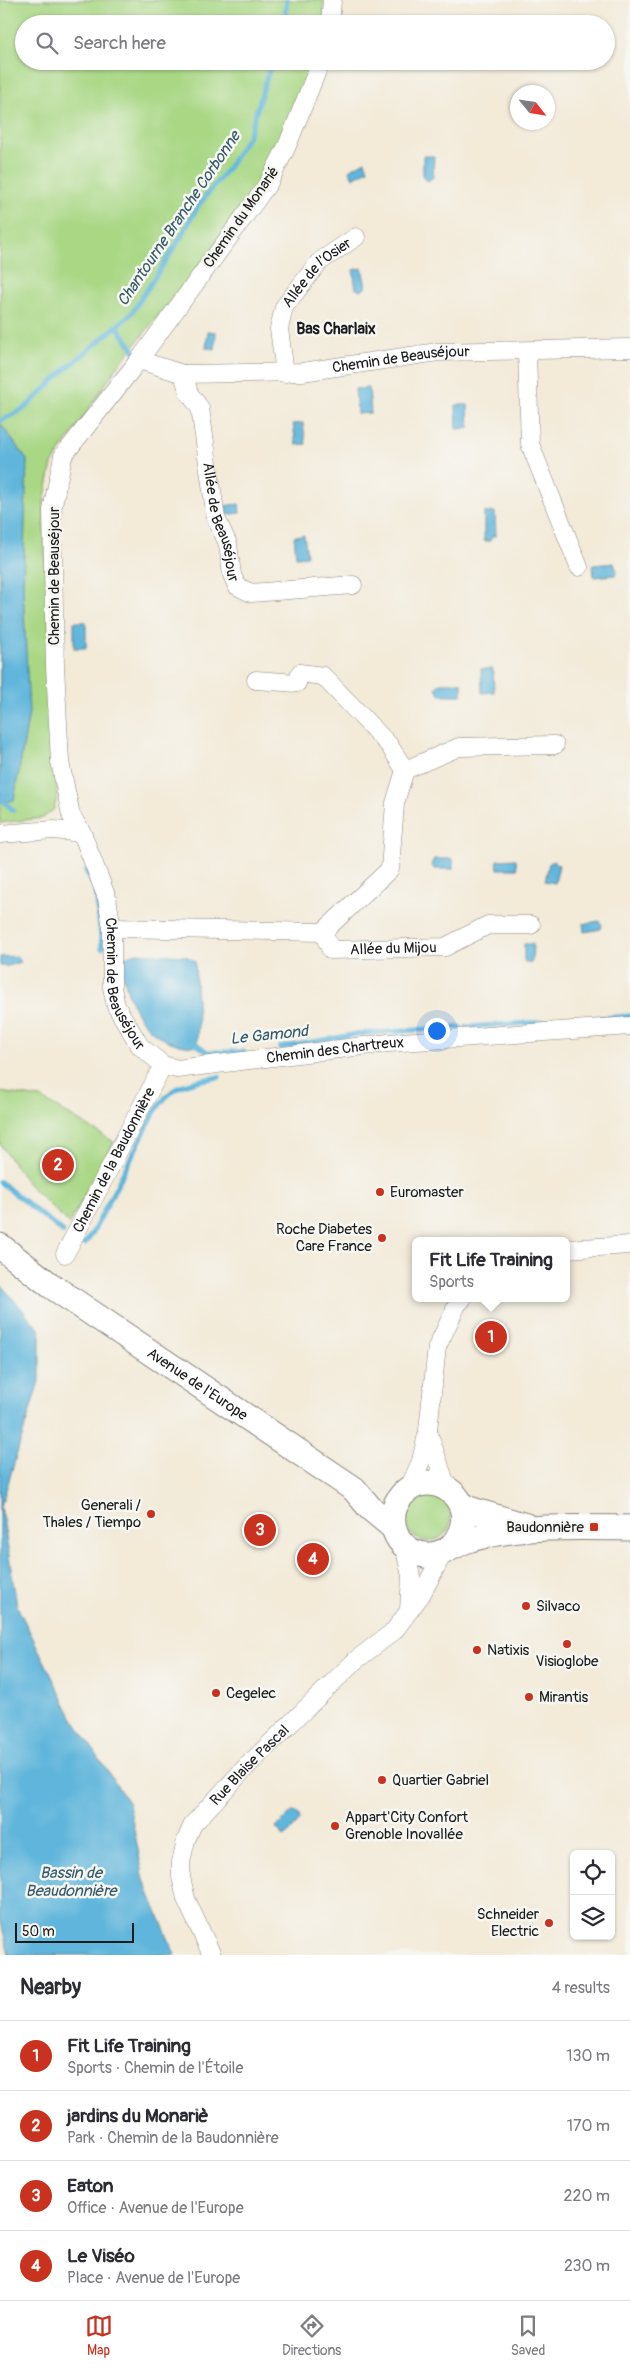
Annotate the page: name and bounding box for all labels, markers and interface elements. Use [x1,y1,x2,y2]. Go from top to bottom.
search box [15,15,615,70]
icon: search [33,29,61,57]
text: Search here [73,31,166,55]
north arrow [510,85,555,130]
water label: Chantourne Branche Corbonne [113,126,246,310]
street label: Chemin du Monarié [199,163,283,272]
street label: Allée de l'Osier [278,233,356,312]
district label: Bas Charlaix [296,319,376,339]
street label: Chemin de Beauséjour [331,342,471,377]
street label: Allée de Beauséjour [198,461,243,586]
street label: Chemin de Beauséjour [45,506,64,645]
street label: Chemin de Beauséjour [100,916,149,1056]
street label: Allée du Mijou [350,938,437,959]
your location [424,1018,450,1044]
water label: Le Gamond [229,1021,311,1049]
street label: Chemin des Chartreux [265,1033,405,1068]
street label: Chemin de la Baudonnière [69,1084,160,1236]
pin: 2 [42,1146,74,1184]
place label: Euromaster [390,1183,464,1202]
marker: Euromaster [374,1186,386,1198]
place label: Roche Diabetes Care France [276,1220,373,1256]
marker: Roche Diabetes Care France [376,1232,388,1244]
popup [412,1237,570,1302]
text: Fit Life Training [429,1248,553,1272]
text: Sports [429,1272,474,1292]
pin: 1 [475,1318,507,1356]
street label: Avenue de l'Europe [143,1344,252,1425]
place label: Generali / Thales / Tiempo [42,1496,141,1532]
marker: Generali / Thales / Tiempo [145,1508,157,1520]
pin: 3 [244,1511,276,1549]
place label: Baudonnière [506,1518,585,1537]
marker: Baudonnière [588,1521,600,1533]
pin: 4 [297,1540,329,1578]
place label: Silvaco [536,1597,580,1616]
marker: Silvaco [520,1600,532,1612]
marker: Visioglobe [561,1638,573,1650]
place label: Natixis [487,1641,530,1660]
marker: Natixis [471,1644,483,1656]
place label: Visioglobe [535,1652,599,1671]
place label: Cegelec [226,1684,277,1703]
marker: Cegelec [210,1687,222,1699]
place label: Mirantis [539,1688,588,1707]
marker: Mirantis [523,1691,535,1703]
street label: Rue Blaise Pascal [206,1721,294,1810]
place label: Quartier Gabriel [392,1771,489,1790]
marker: Quartier Gabriel [376,1774,388,1786]
place label: Appart'City Confort Grenoble Inovallée [345,1808,469,1844]
marker: Appart'City Confort Grenoble Inovallée [329,1820,341,1832]
map controls [570,1850,615,1940]
button: locate [570,1850,615,1895]
water label: Bassin de Beaudonnière [26,1863,119,1901]
button: layers [570,1895,615,1940]
place label: Schneider Electric [477,1905,540,1941]
marker: Schneider Electric [543,1917,555,1929]
scale bar [15,1920,134,1943]
text: 50 m [22,1923,55,1940]
text: Nearby [20,1974,81,2001]
text: 4 results [552,1978,610,1998]
text: Fit Life Training [67,2034,191,2058]
text: 1 [33,2046,39,2066]
text: 130 m [566,2046,610,2066]
text: Sports · Chemin de l'Étoile [67,2058,243,2078]
text: jardins du Monariè [67,2104,209,2128]
text: 2 [32,2116,40,2136]
text: 170 m [567,2116,610,2136]
text: Park · Chemin de la Baudonnière [67,2128,279,2148]
text: Eaton [67,2174,114,2198]
text: 3 [32,2186,40,2206]
text: 220 m [564,2186,610,2206]
text: Office · Avenue de l'Europe [67,2198,244,2218]
text: Le Viséo [67,2244,135,2268]
text: 4 [31,2256,41,2276]
text: 230 m [564,2256,610,2276]
text: Place · Avenue de l'Europe [67,2268,240,2288]
tab: Map [85,2312,113,2359]
tab: Directions [282,2312,341,2359]
tab: Saved [511,2312,545,2359]

